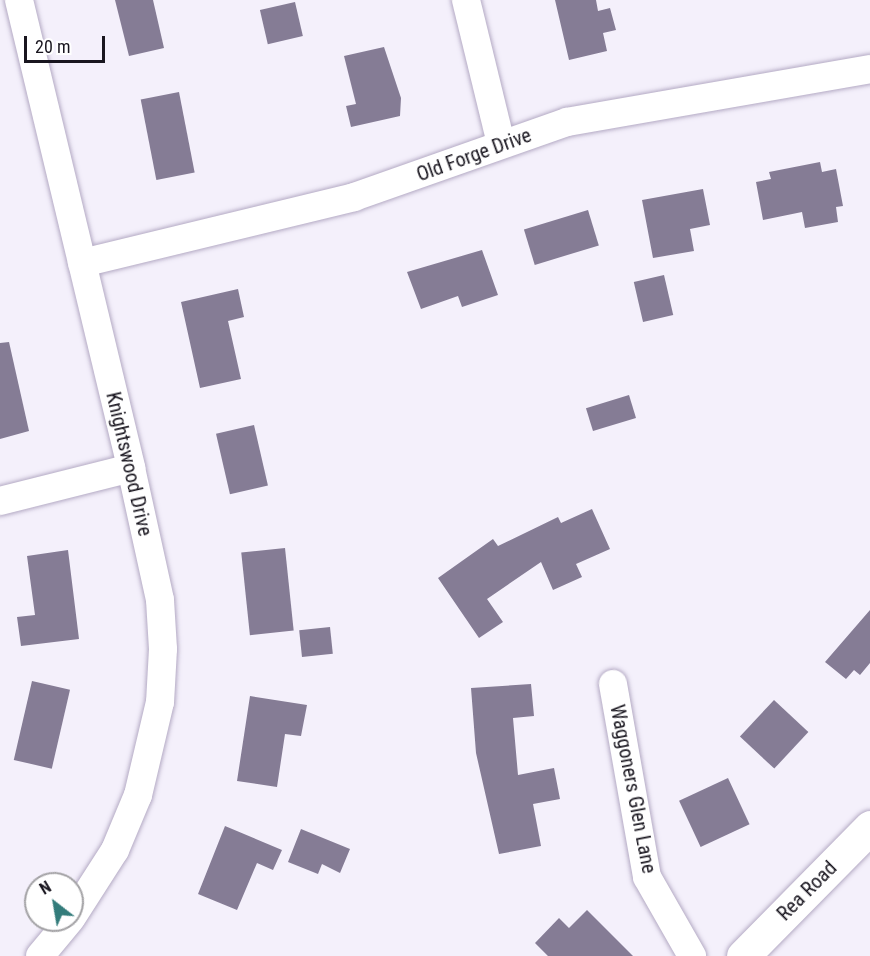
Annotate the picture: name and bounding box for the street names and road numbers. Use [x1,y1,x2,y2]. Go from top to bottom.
street label: Old Forge Drive [413,123,535,187]
street label: Knightswood Drive [101,390,157,538]
street label: Waggoners Glen Lane [605,703,661,875]
street label: Rea Road [772,856,842,926]

